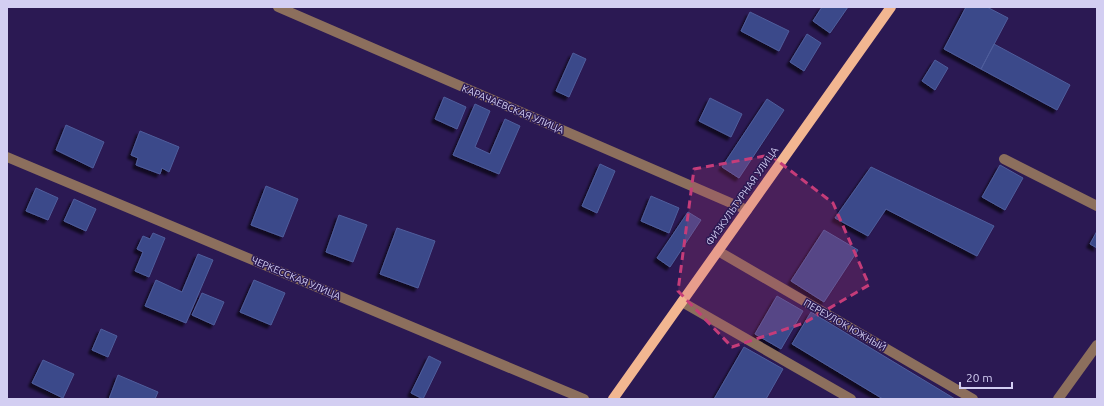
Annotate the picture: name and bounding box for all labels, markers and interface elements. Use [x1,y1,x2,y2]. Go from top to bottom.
street label: КАРАЧАЕВСКАЯ УЛИЦА [460,82,566,136]
street label: ФИЗКУЛЬТУРНАЯ УЛИЦА [704,144,781,247]
street label: ЧЕРКЕССКАЯ УЛИЦА [250,254,343,302]
street label: ПЕРЕУЛОК ЮЖНЫЙ [802,297,888,353]
scale bar [960,364,1012,390]
text: 20 m [966,371,993,384]

